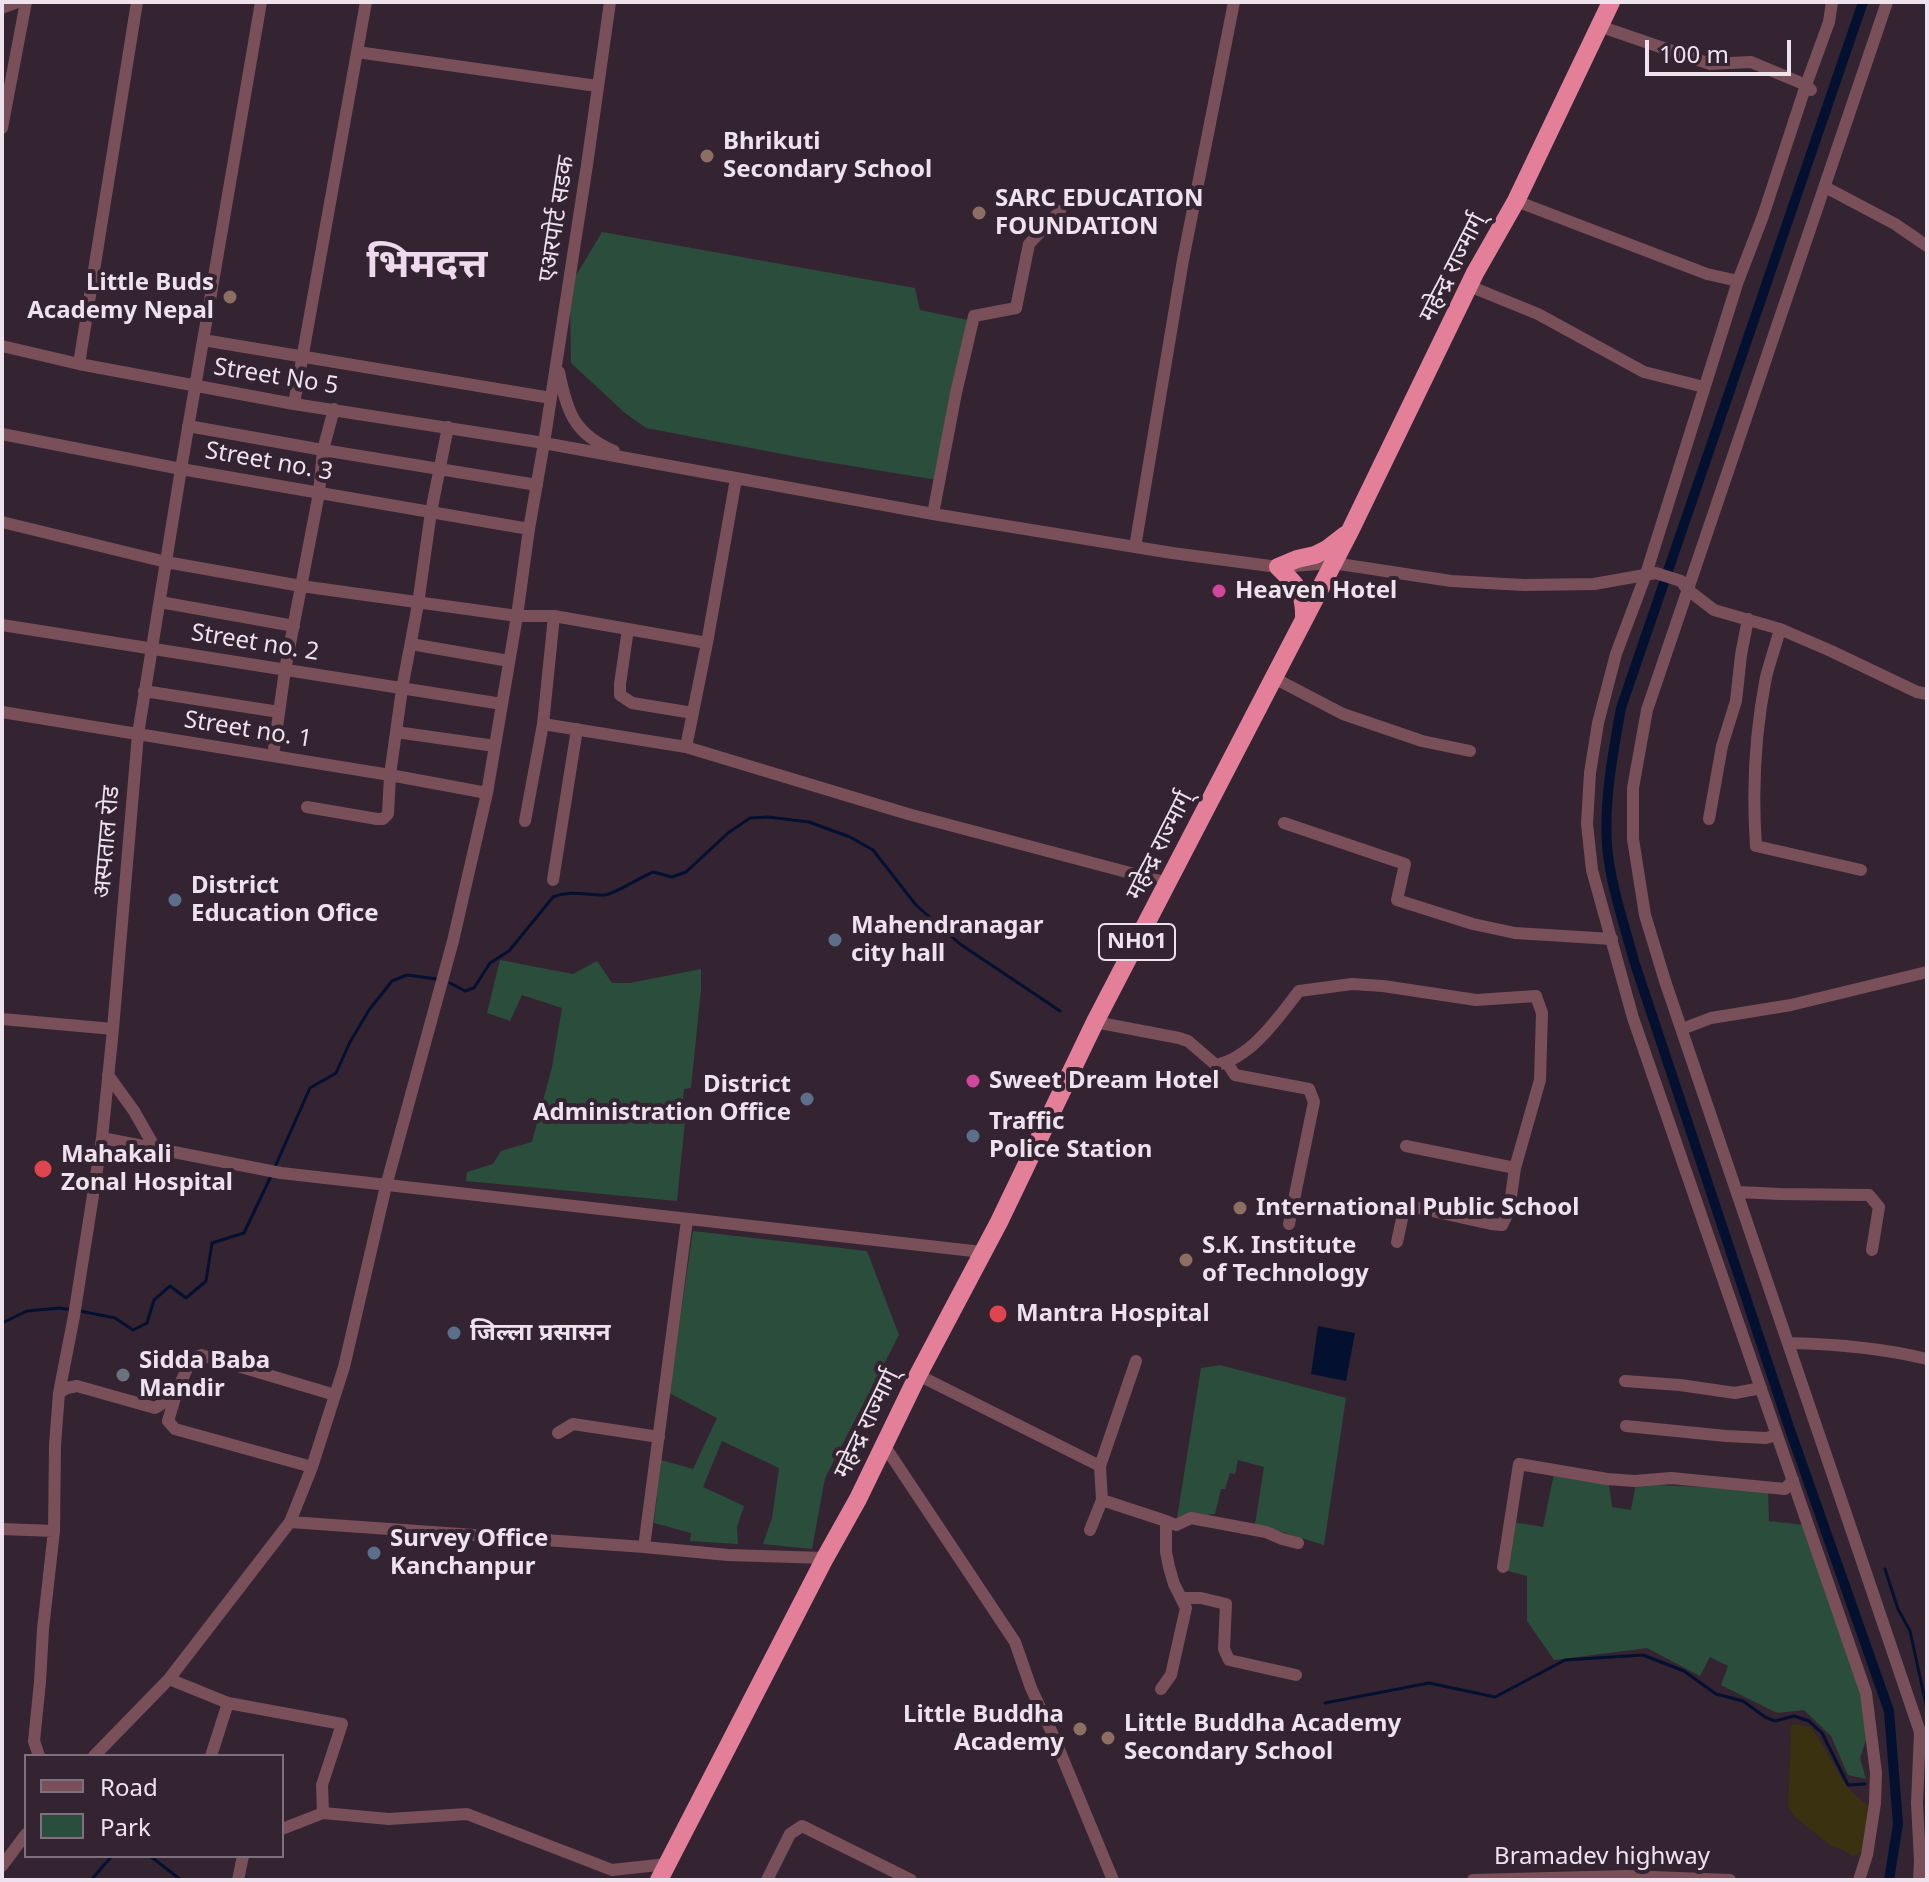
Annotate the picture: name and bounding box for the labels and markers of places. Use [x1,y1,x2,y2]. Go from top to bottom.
place label: Bhrikuti Secondary School [723,128,932,184]
marker: Bhrikuti Secondary School [698,147,716,165]
place label: SARC EDUCATION FOUNDATION [995,185,1203,241]
marker: SARC EDUCATION FOUNDATION [970,204,988,222]
place label: Little Buds Academy Nepal [27,269,214,325]
marker: Little Buds Academy Nepal [221,288,239,306]
place label: Heaven Hotel [1235,577,1397,605]
marker: Heaven Hotel [1210,582,1228,600]
place label: District Education Ofice [191,872,379,928]
marker: District Education Ofice [166,891,184,909]
place label: Mahendranagar city hall [851,912,1044,968]
marker: Mahendranagar city hall [826,931,844,949]
place label: Sweet Dream Hotel [989,1067,1219,1095]
place label: District Administration Office [533,1071,791,1127]
marker: Sweet Dream Hotel [964,1072,982,1090]
marker: District Administration Office [798,1090,816,1108]
place label: Traffic Police Station [989,1108,1152,1164]
marker: Traffic Police Station [964,1127,982,1145]
place label: Mahakali Zonal Hospital [61,1141,233,1197]
marker: Mahakali Zonal Hospital [32,1158,54,1180]
place label: International Public School [1256,1194,1579,1222]
marker: International Public School [1231,1199,1249,1217]
place label: S.K. Institute of Technology [1202,1232,1369,1288]
marker: S.K. Institute of Technology [1177,1251,1195,1269]
place label: Mantra Hospital [1016,1300,1210,1328]
marker: Mantra Hospital [987,1303,1009,1325]
place label: जिल्ला प्रसासन [470,1319,611,1347]
marker: जिल्ला प्रसासन [445,1324,463,1342]
place label: Sidda Baba Mandir [139,1347,270,1403]
marker: Sidda Baba Mandir [114,1366,132,1384]
place label: Survey Office Kanchanpur [390,1525,548,1581]
marker: Survey Office Kanchanpur [365,1544,383,1562]
place label: Little Buddha Academy [903,1701,1064,1757]
place label: Little Buddha Academy Secondary School [1124,1710,1401,1766]
marker: Little Buddha Academy [1071,1720,1089,1738]
marker: Little Buddha Academy Secondary School [1099,1729,1117,1747]

